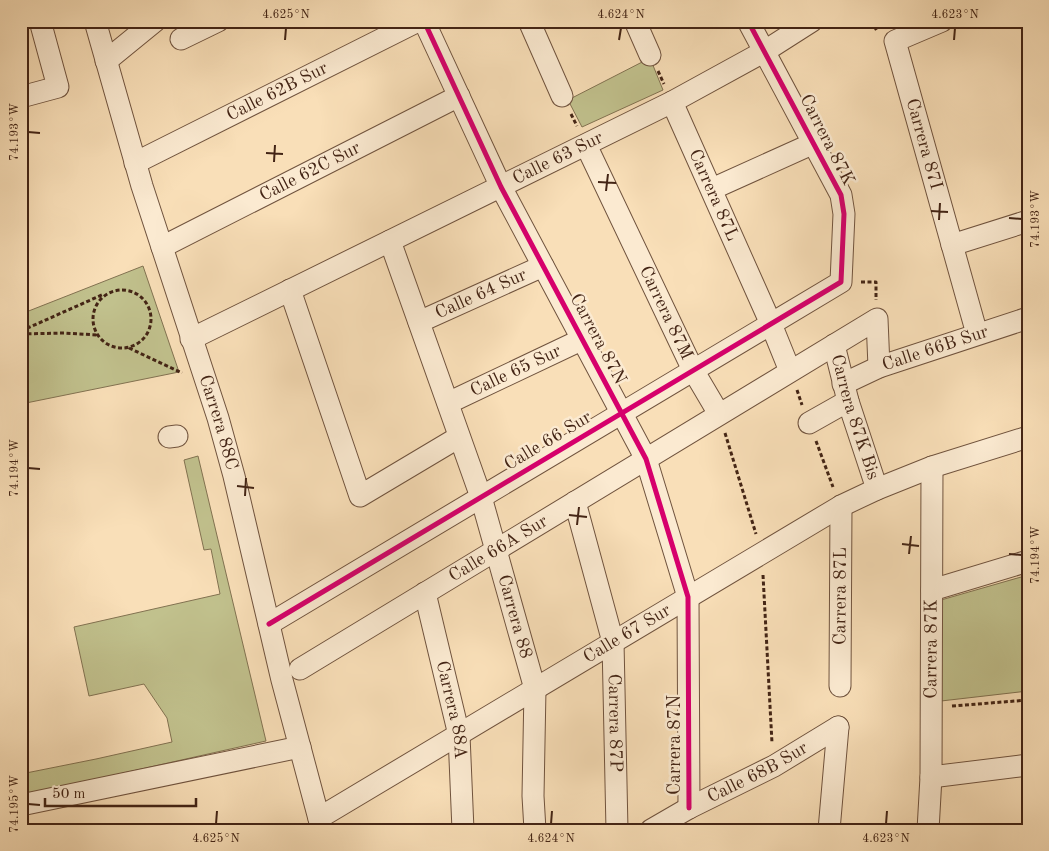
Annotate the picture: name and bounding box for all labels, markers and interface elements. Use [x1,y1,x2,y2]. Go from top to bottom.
text: 4.625°N [262,8,310,21]
text: 4.624°N [597,9,645,21]
text: 4.623°N [931,9,979,21]
street label: Calle 62B Sur [224,59,331,125]
street label: Carrera 87K [796,91,858,189]
street label: Carrera 87I [903,97,945,191]
text: 74.193°W [9,103,21,161]
street label: Calle 63 Sur [510,128,606,188]
street label: Calle 62C Sur [257,138,364,205]
street label: Carrera 87L [685,147,742,244]
text: 74.193°W [1030,190,1042,248]
street label: Carrera 87M [636,263,696,363]
street label: Calle 64 Sur [433,265,530,322]
street label: Carrera 87N [567,291,629,388]
street label: Calle 66B Sur [880,322,991,374]
street label: Calle 65 Sur [468,341,565,400]
street label: Carrera 87K Bis [828,352,882,482]
street label: Carrera 88C [195,373,241,472]
street label: Calle 66 Sur [501,408,595,474]
text: 74.194°W [9,439,21,497]
street label: Calle 66A Sur [446,512,551,585]
text: 74.194°W [1030,526,1042,584]
street label: Carrera 87L [831,547,850,645]
street label: Carrera 88 [494,573,535,661]
street label: Carrera 87K [922,599,941,699]
street label: Calle 67 Sur [580,601,674,667]
street label: Carrera 88A [433,659,469,760]
street label: Carrera 87P [605,673,625,772]
street label: Carrera 87N [666,695,684,795]
street label: Calle 68B Sur [705,738,811,806]
text: 74.195°W [8,775,21,833]
scale bar [45,776,196,808]
text: 50 m [52,787,86,802]
text: 4.625°N [192,832,240,845]
text: 4.624°N [527,833,575,845]
text: 4.623°N [862,833,910,845]

